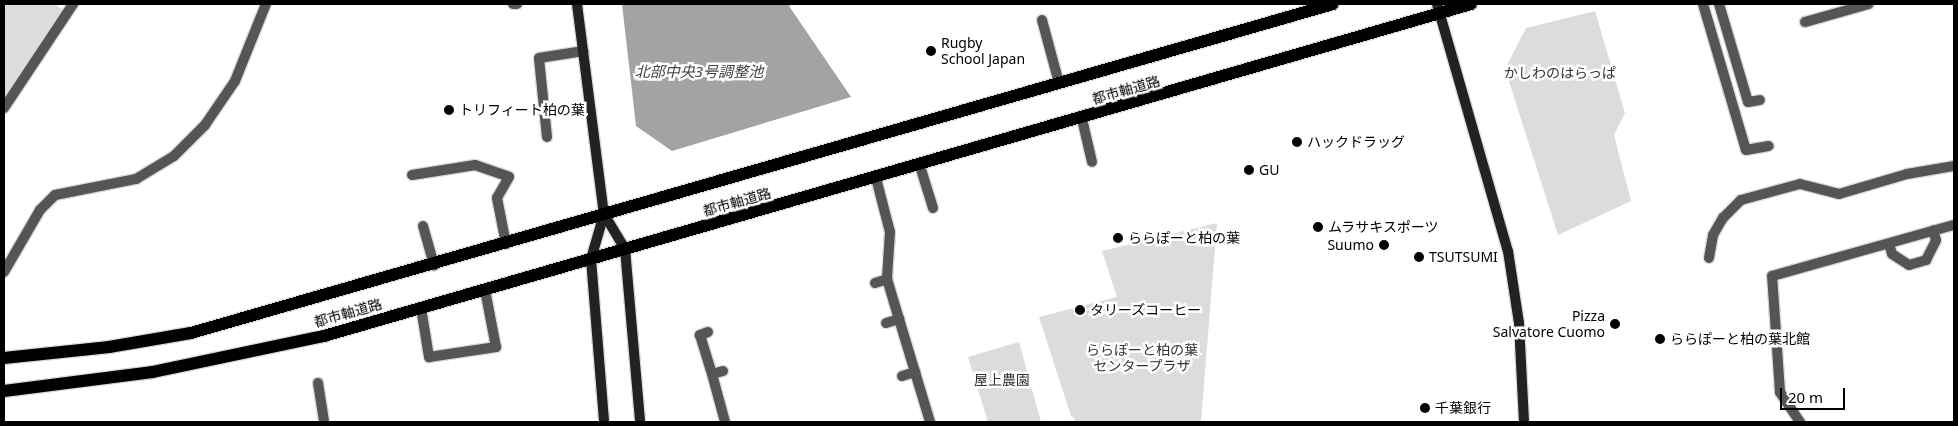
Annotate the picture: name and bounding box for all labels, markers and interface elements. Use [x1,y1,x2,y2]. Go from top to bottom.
place label: Rugby School Japan [941,35,1025,68]
marker: Rugby School Japan [925,45,937,57]
water label: 北部中央3号調整池 [635,63,763,81]
park label: かしわのはらっぱ [1504,65,1616,81]
street label: 都市軸道路 [1090,72,1162,108]
place label: トリフィート柏の葉 [459,102,585,118]
marker: トリフィート柏の葉 [443,104,455,116]
place label: ハックドラッグ [1307,134,1405,150]
marker: ハックドラッグ [1291,136,1303,148]
place label: GU [1259,162,1279,178]
marker: GU [1243,164,1255,176]
street label: 都市軸道路 [701,184,773,220]
place label: ムラサキスポーツ [1328,219,1440,235]
marker: ムラサキスポーツ [1312,221,1324,233]
place label: ららぽーと柏の葉 [1128,230,1240,246]
marker: ららぽーと柏の葉 [1112,232,1124,244]
place label: Suumo [1327,237,1374,253]
marker: Suumo [1378,239,1390,251]
place label: TSUTSUMI [1429,249,1498,265]
marker: TSUTSUMI [1413,251,1425,263]
street label: 都市軸道路 [312,295,384,331]
place label: タリーズコーヒー [1090,302,1202,318]
marker: タリーズコーヒー [1074,304,1086,316]
place label: Pizza Salvatore Cuomo [1493,308,1605,341]
marker: Pizza Salvatore Cuomo [1609,318,1621,330]
place label: ららぽーと柏の葉北館 [1670,331,1810,347]
marker: ららぽーと柏の葉北館 [1654,333,1666,345]
park label: ららぽーと柏の葉 センタープラザ [1086,342,1198,374]
park label: 屋上農園 [974,372,1030,388]
scale bar [1783,378,1848,410]
text: 20 m [1788,387,1823,407]
place label: 千葉銀行 [1435,400,1491,416]
marker: 千葉銀行 [1419,402,1431,414]

